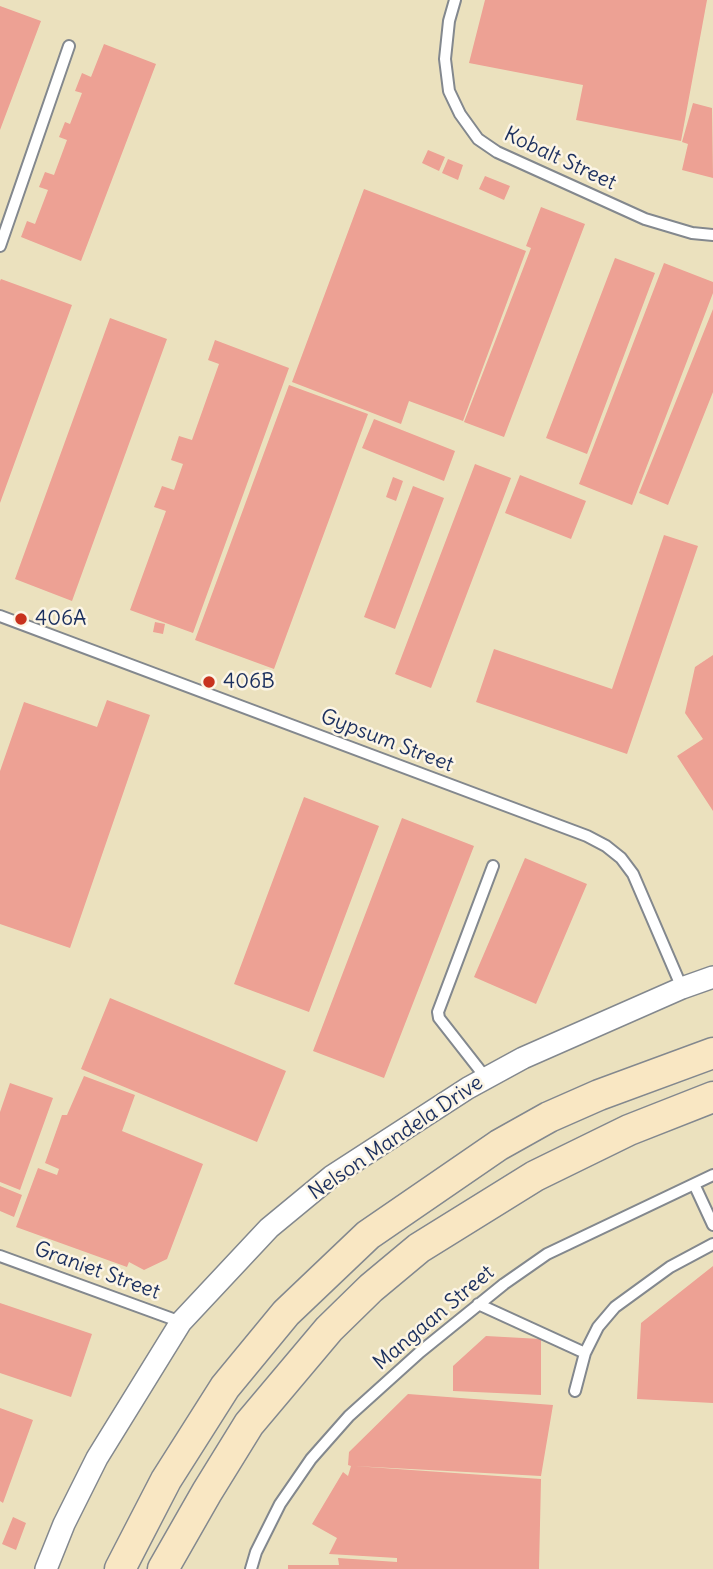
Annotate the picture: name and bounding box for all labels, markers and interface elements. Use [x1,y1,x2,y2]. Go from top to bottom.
street label: Kobalt Street [500,122,620,196]
place label: 406A [35,606,87,632]
marker: 406A [13,611,29,627]
place label: 406B [223,669,275,695]
marker: 406B [201,674,217,690]
street label: Gypsum Street [317,704,457,778]
street label: Nelson Mandela Drive [304,1070,488,1206]
street label: Graniet Street [31,1237,163,1305]
street label: Mangaan Street [369,1260,499,1376]

